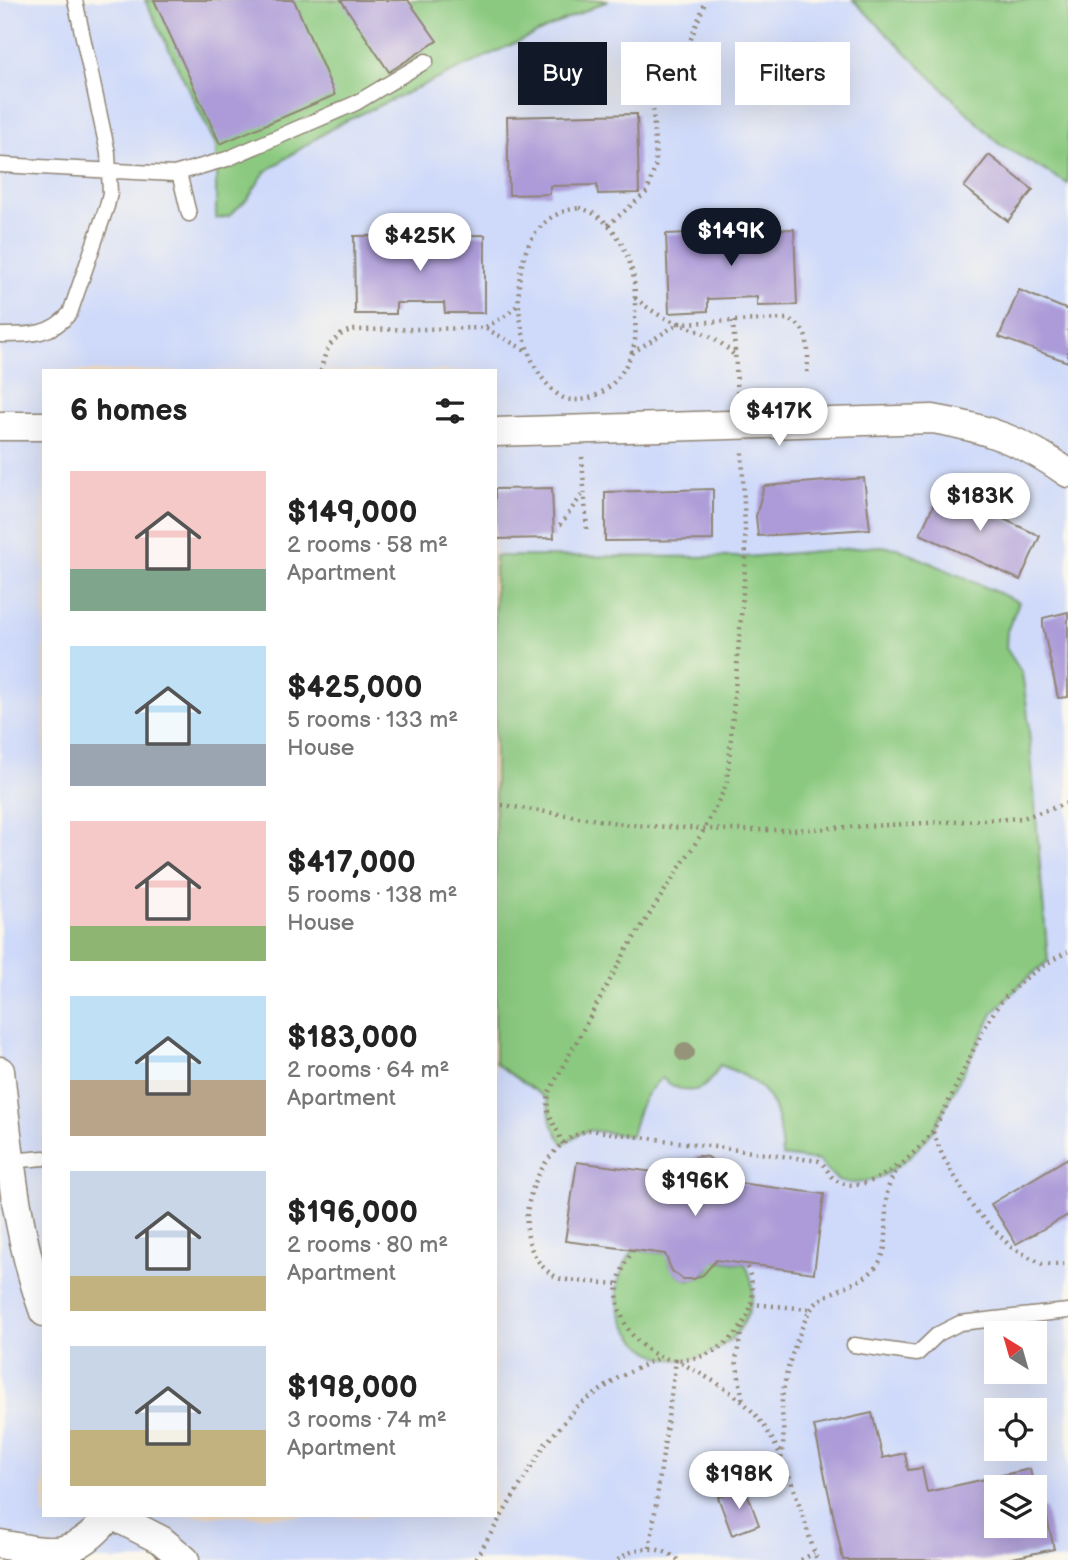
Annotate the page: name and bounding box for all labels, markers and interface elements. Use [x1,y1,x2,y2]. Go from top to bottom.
chip: Buy [518,42,607,105]
chip: Rent [621,42,721,105]
chip: Filters [735,42,850,105]
pin: $149K [682,208,780,268]
pin: $425K [371,214,469,273]
text: $149K [697,217,765,245]
text: $425K [384,222,456,250]
pin: $417K [730,388,828,448]
icon: filters [431,392,469,430]
text: 6 homes [70,393,187,429]
text: $417K [746,397,812,425]
pin: $183K [931,474,1029,533]
text: $183K [946,482,1014,510]
text: $149,000 [287,495,417,531]
icon: home [126,499,210,583]
text: 2 rooms · 58 m² [287,531,448,559]
text: Apartment [287,559,396,587]
text: $425,000 [287,670,422,706]
icon: home [126,674,210,758]
text: 5 rooms · 133 m² [287,706,458,734]
text: House [287,734,354,762]
text: $417,000 [287,845,416,881]
icon: home [126,849,210,933]
text: 5 rooms · 138 m² [287,881,457,909]
text: House [287,909,354,937]
text: $183,000 [287,1020,418,1056]
icon: home [126,1024,210,1108]
text: 2 rooms · 64 m² [287,1056,449,1084]
text: Apartment [287,1084,396,1112]
pin: $196K [646,1158,744,1218]
text: $196K [661,1167,729,1195]
text: $196,000 [287,1195,418,1231]
icon: home [126,1199,210,1283]
text: 2 rooms · 80 m² [287,1231,448,1259]
text: Apartment [287,1259,396,1287]
north arrow [984,1321,1046,1384]
map controls [984,1321,1047,1538]
text: $198,000 [287,1370,418,1406]
icon: home [126,1374,210,1458]
button: locate [984,1398,1047,1461]
text: 3 rooms · 74 m² [287,1406,447,1434]
text: Apartment [287,1434,396,1462]
pin: $198K [690,1452,788,1511]
text: $198K [705,1460,773,1488]
button: layers [984,1475,1047,1538]

